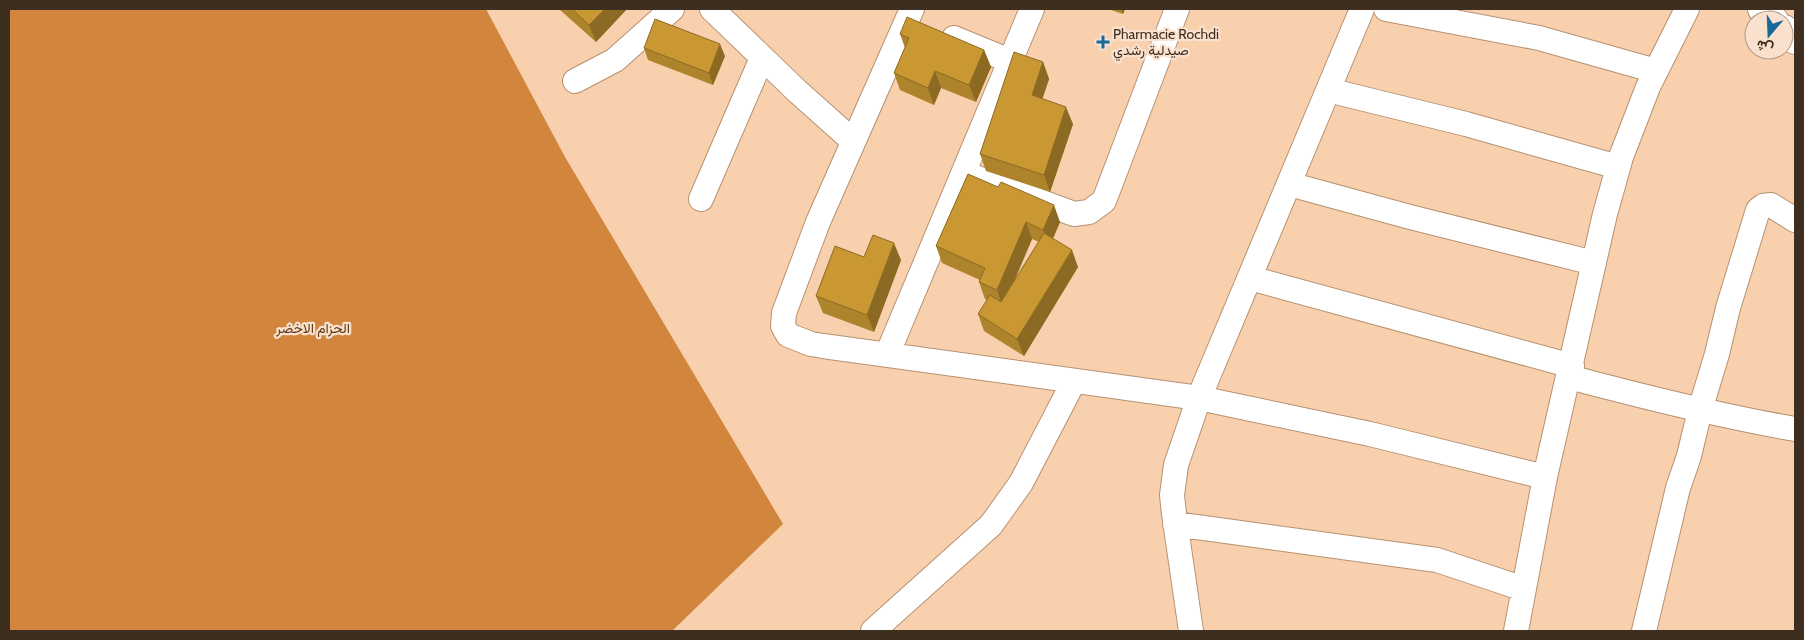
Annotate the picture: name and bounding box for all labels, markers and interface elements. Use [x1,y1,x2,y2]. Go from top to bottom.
north arrow [1744,10,1794,60]
place label: Pharmacie Rochdi صيدلية رشدي [1113,25,1219,62]
marker: Pharmacie Rochdi صيدلية رشدي [1097,36,1109,48]
text: ش [1754,36,1776,59]
park label: الحزام الاخضر [275,319,350,337]

